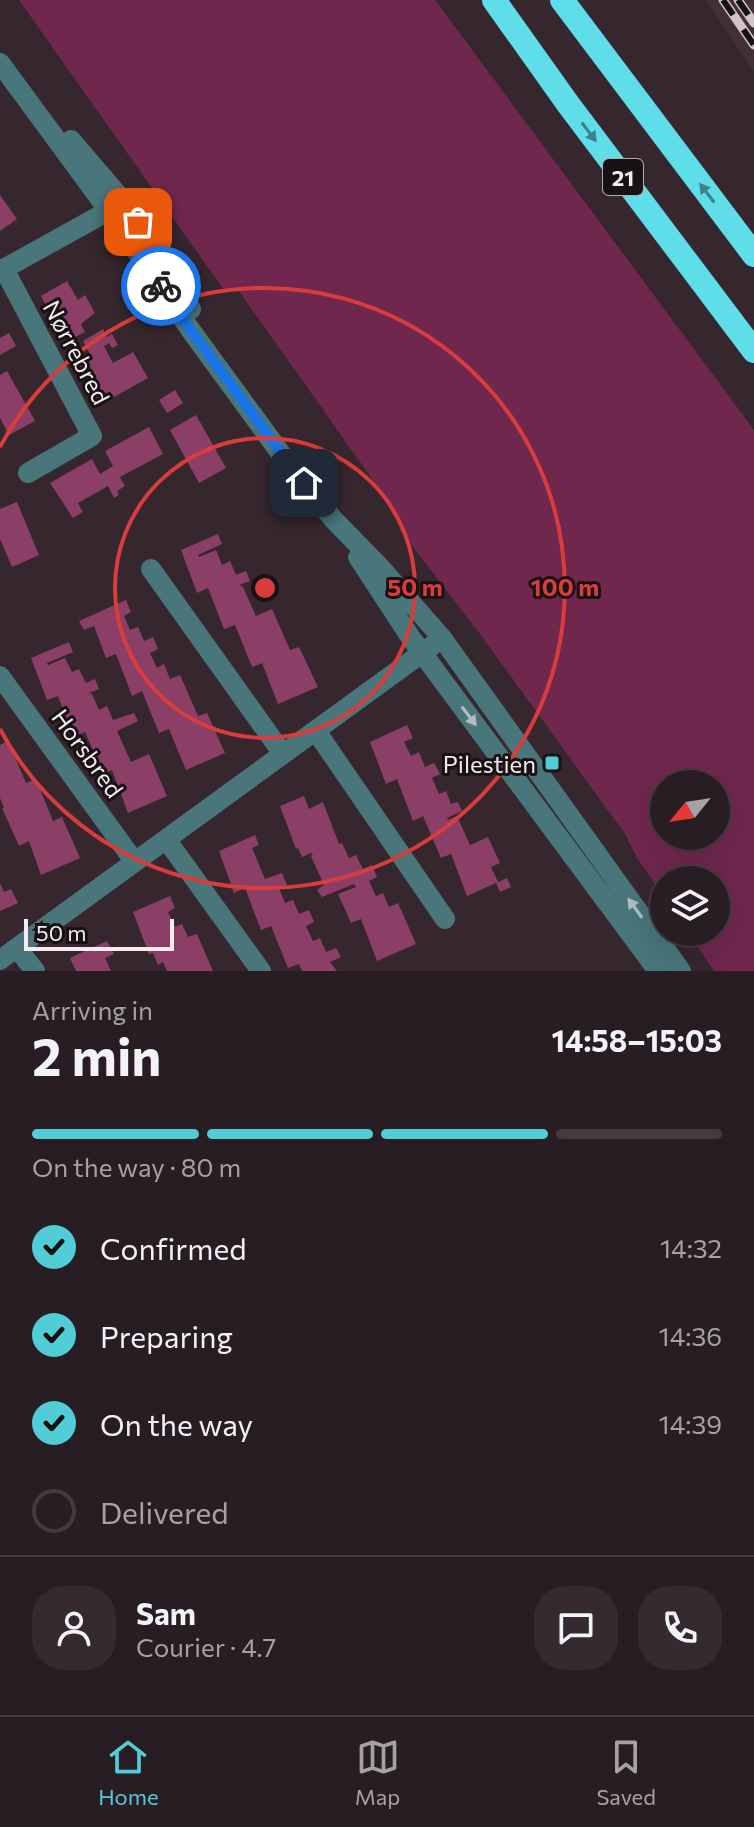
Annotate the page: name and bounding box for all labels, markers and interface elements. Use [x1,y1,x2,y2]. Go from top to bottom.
one-way arrow [581,121,596,142]
road number: 21 [603,159,643,195]
one-way arrow [699,183,715,203]
pin [104,188,172,256]
icon: bag [116,200,160,244]
courier [121,246,201,326]
icon: bike [139,264,183,308]
street label: Nørrebred [37,295,117,409]
pin [270,449,338,517]
icon: home [282,461,326,505]
text: 50 m [387,572,443,601]
text: 100 m [531,572,599,601]
centre of rings [251,574,279,602]
street label: Horsbred [46,703,130,803]
one-way arrow [461,706,477,726]
place label: Pilestien [443,749,536,778]
marker: Pilestien [543,754,561,772]
north arrow [650,770,730,850]
map controls [650,770,730,946]
button: layers [650,866,730,946]
one-way arrow [627,897,643,919]
scale bar [24,915,174,951]
text: 50 m [36,919,86,946]
text: Arriving in [32,994,153,1025]
text: 14:58–15:03 [551,1021,722,1058]
text: 2 min [32,1023,161,1087]
text: On the way · 80 m [32,1151,241,1182]
icon: check [32,1225,76,1269]
text: Confirmed [100,1229,247,1266]
text: 14:32 [660,1232,722,1263]
icon: check [32,1313,76,1357]
text: Preparing [100,1317,233,1354]
text: 14:36 [659,1320,722,1351]
icon: check [32,1401,76,1445]
text: On the way [100,1405,253,1442]
text: 14:39 [659,1408,722,1439]
text: Delivered [100,1493,229,1530]
button: person [32,1586,116,1670]
button: chat [534,1586,618,1670]
button: phone [638,1586,722,1670]
text: Sam [136,1594,196,1631]
text: Courier · 4.7 [136,1631,276,1662]
tab: Home [98,1735,159,1810]
tab: Map [355,1735,400,1810]
tab: Saved [596,1735,656,1810]

